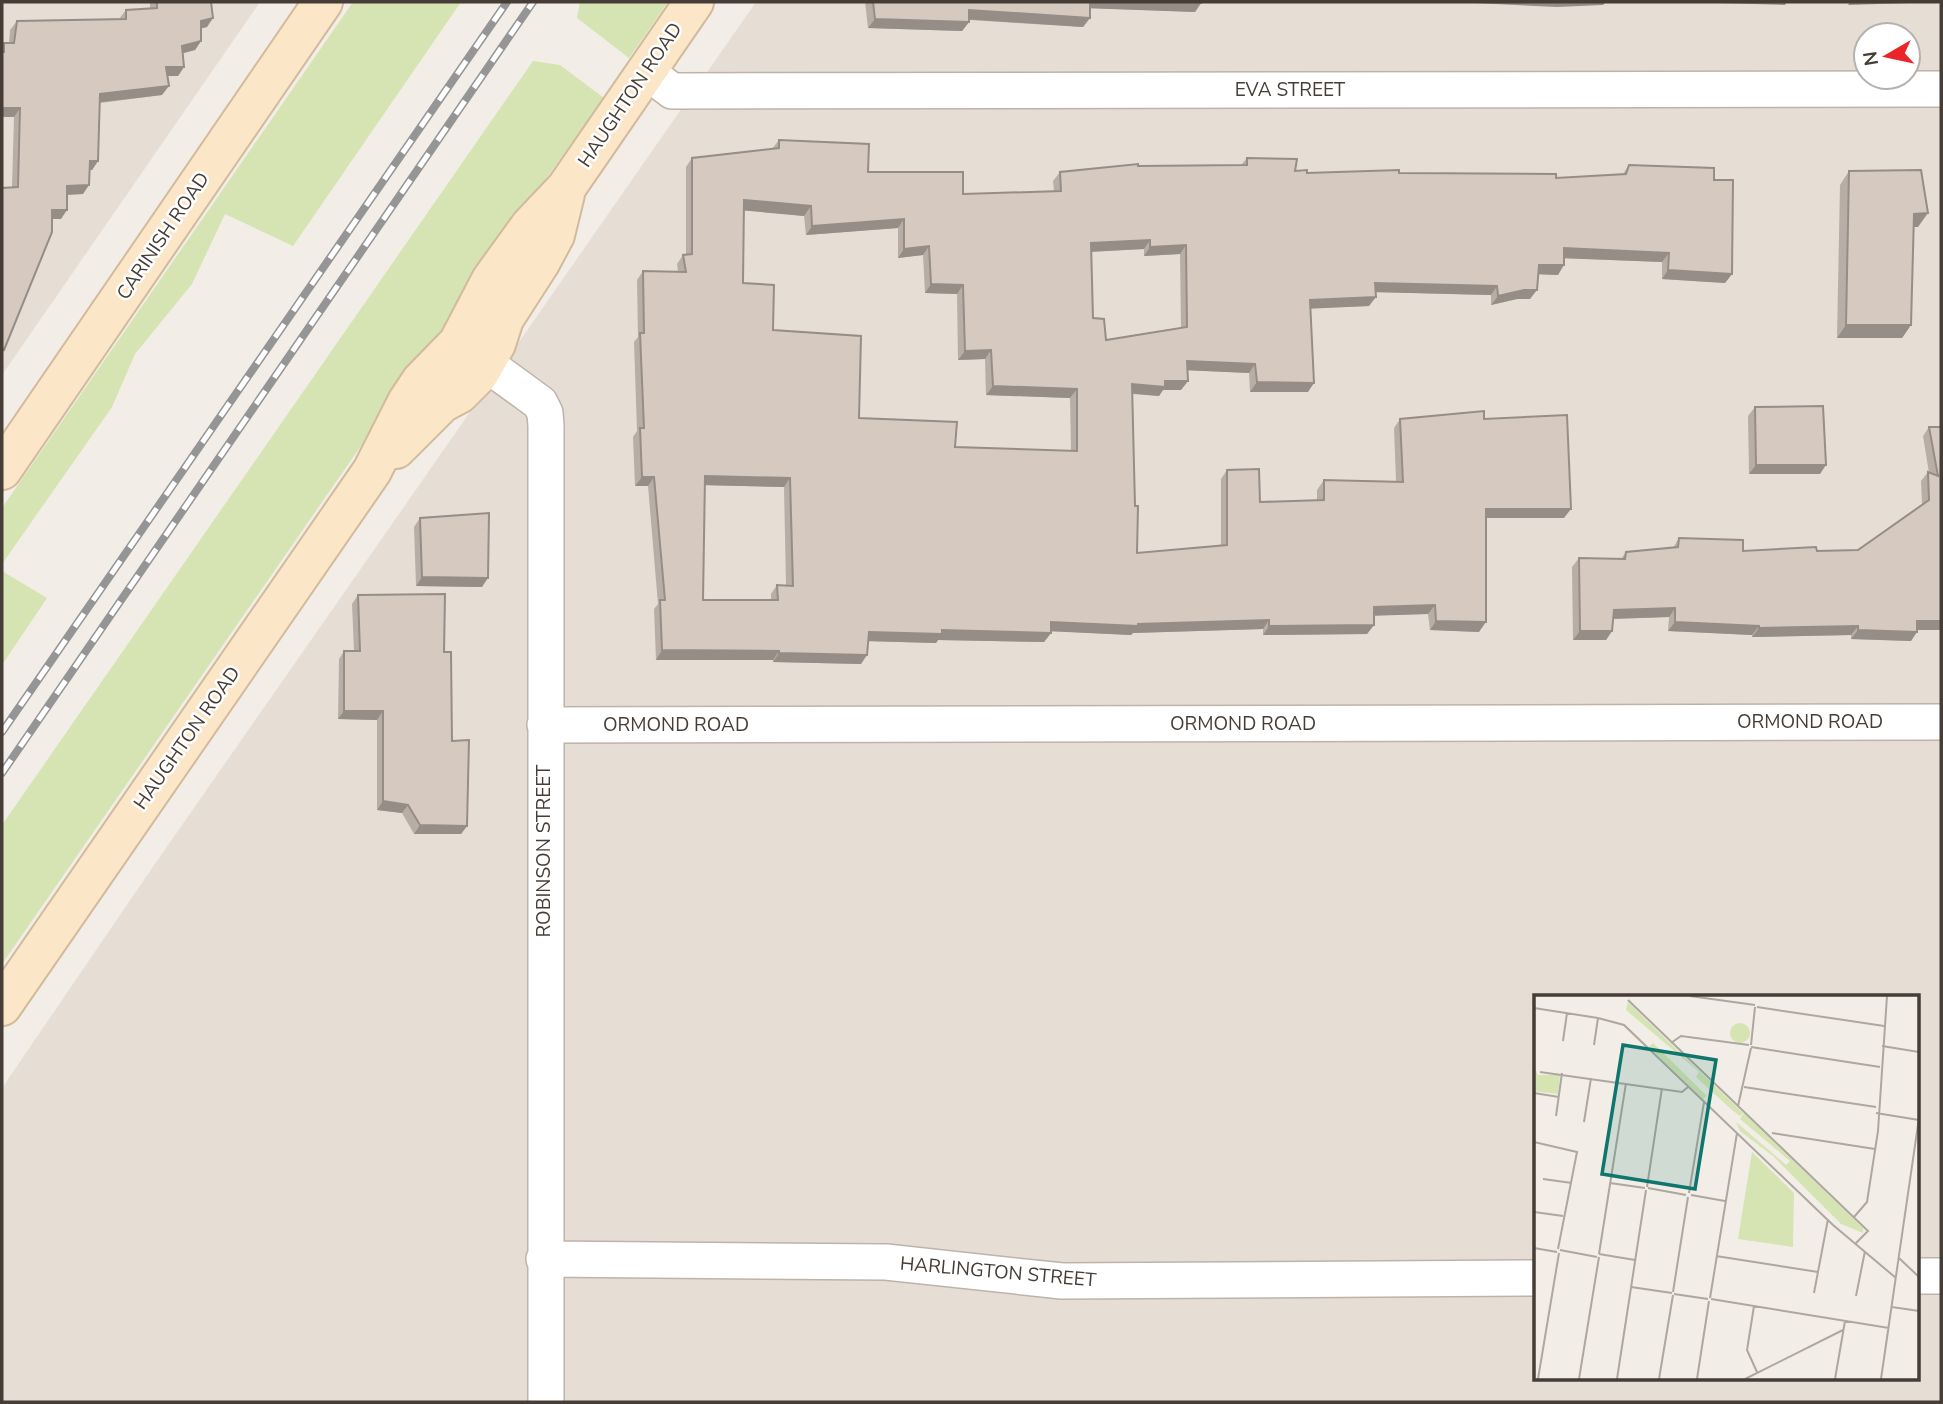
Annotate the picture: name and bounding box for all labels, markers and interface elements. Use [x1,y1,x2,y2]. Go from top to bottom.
street label: HAUGHTON ROAD [572,18,688,172]
north arrow [1852,21,1922,91]
text: N [1857,49,1885,68]
street label: EVA STREET [1235,77,1346,103]
street label: CARINISH ROAD [111,167,215,305]
street label: HAUGHTON ROAD [128,661,246,815]
street label: ORMOND ROAD [1737,709,1883,735]
street label: ORMOND ROAD [1170,711,1316,737]
street label: ORMOND ROAD [603,712,749,738]
street label: ROBINSON STREET [531,764,557,938]
inset map [1534,995,1918,1380]
street label: HARLINGTON STREET [899,1250,1098,1294]

